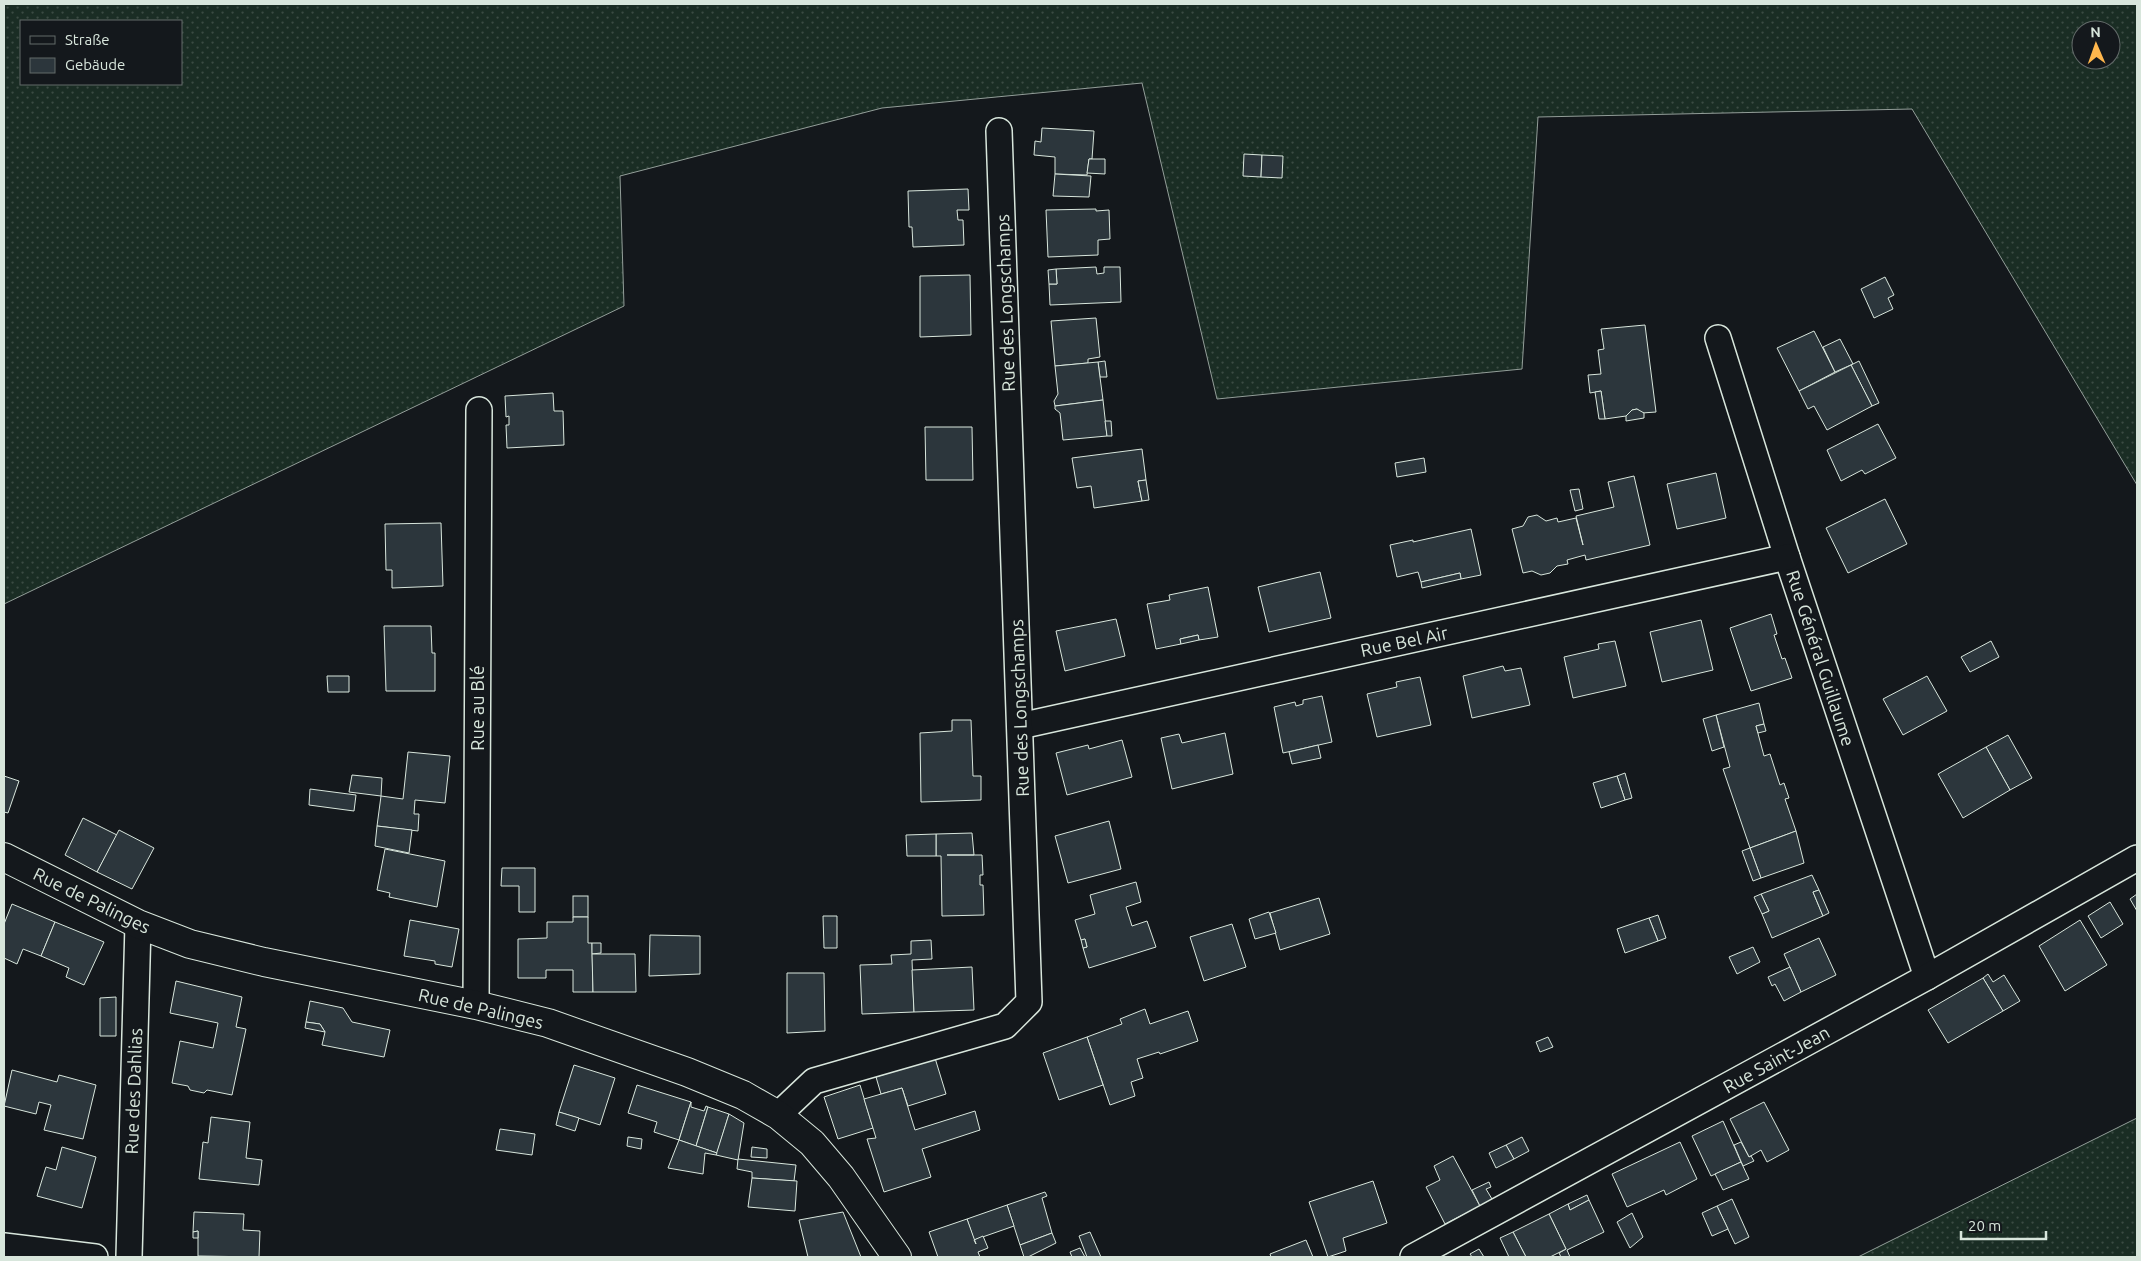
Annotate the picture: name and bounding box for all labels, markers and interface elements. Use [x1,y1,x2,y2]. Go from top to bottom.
legend [20,20,182,85]
north arrow [2071,20,2121,70]
text: N [2090,24,2101,40]
text: Straße [65,31,109,48]
text: Gebäude [65,56,125,73]
street label: Rue des Longschamps [992,214,1018,392]
street label: Rue Général Guillaume [1783,568,1859,748]
street label: Rue des Longschamps [1006,619,1032,797]
street label: Rue Bel Air [1359,622,1450,660]
street label: Rue au Blé [467,665,487,751]
street label: Rue de Palinges [30,863,154,937]
street label: Rue de Palinges [417,984,546,1032]
street label: Rue Saint-Jean [1719,1021,1833,1097]
street label: Rue des Dahlias [121,1027,145,1154]
scale bar [1961,1208,2046,1240]
text: 20 m [1968,1217,2001,1234]

